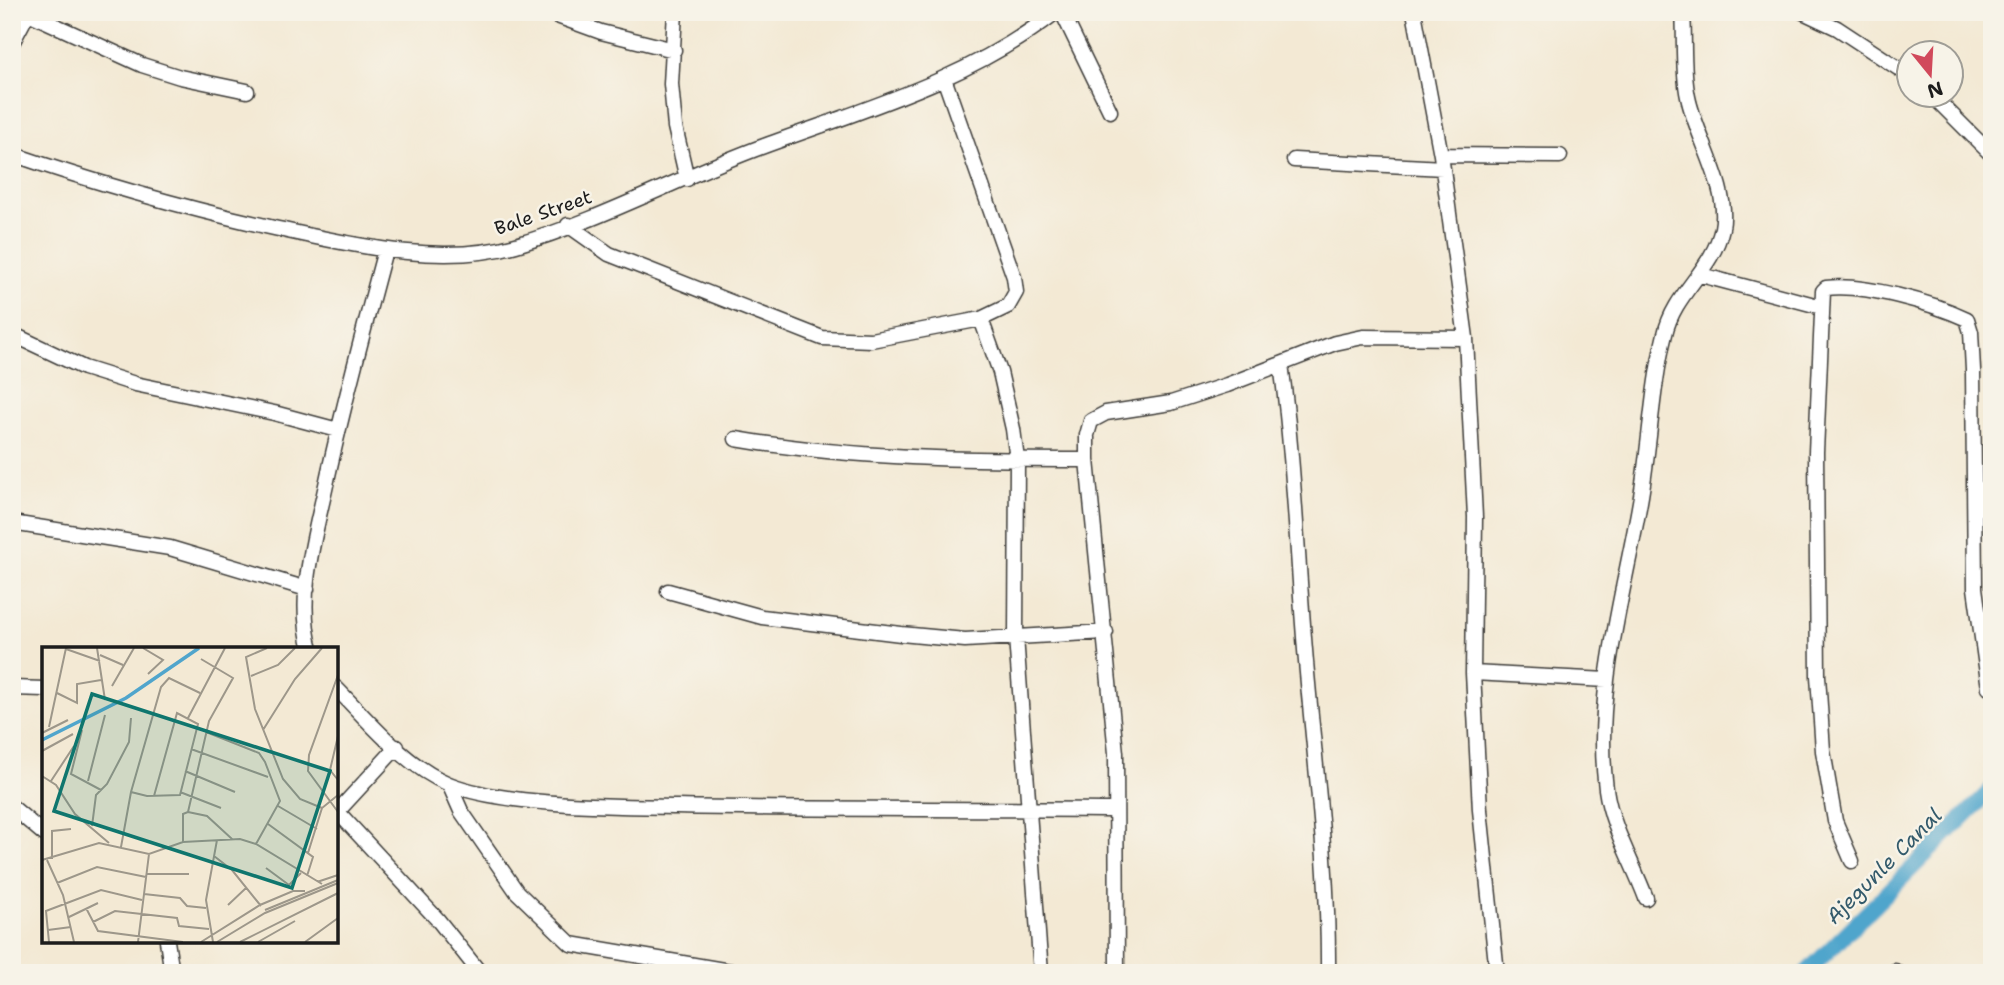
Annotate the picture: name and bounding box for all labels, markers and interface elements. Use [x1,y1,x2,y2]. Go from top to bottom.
north arrow [1896,38,1966,108]
text: N [1924,75,1946,104]
street label: Bale Street [491,184,595,241]
inset map [42,647,338,943]
water label: Ajegunle Canal [1820,802,1948,930]

